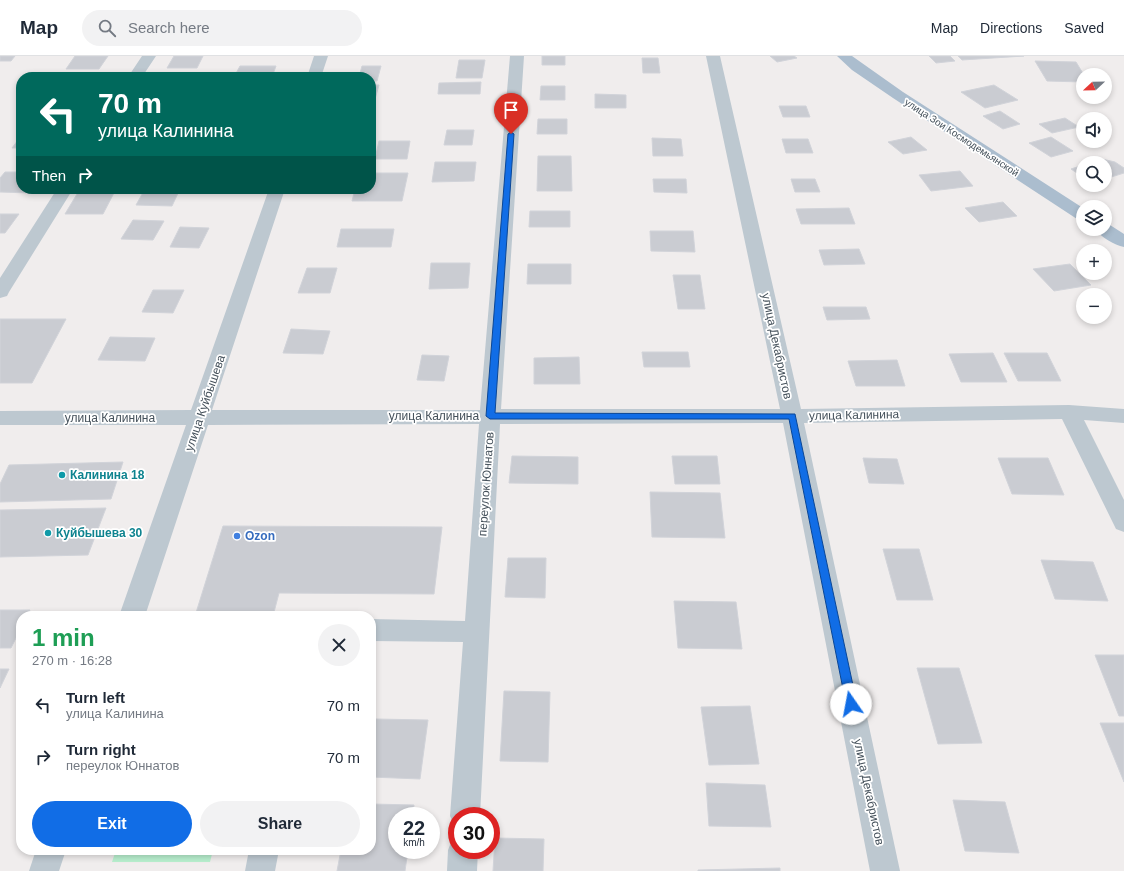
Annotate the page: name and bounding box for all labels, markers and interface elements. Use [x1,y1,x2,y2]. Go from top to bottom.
search box [82,10,362,46]
text: Map [20,17,58,38]
icon: search [96,17,118,39]
text: Search here [128,19,210,36]
text: Map [931,20,958,36]
text: Directions [980,20,1042,36]
text: Saved [1064,20,1104,36]
north arrow [1076,68,1112,104]
map controls [1076,68,1112,324]
icon: left [32,88,84,140]
text: 70 m [98,88,162,119]
pin [494,93,528,134]
street label: улица Зои Космодемьянской [903,96,1021,178]
icon: arrive [500,99,522,121]
button: sound [1076,112,1112,148]
text: улица Калинина [98,121,233,141]
button: search [1076,156,1112,192]
icon: right [74,164,96,186]
text: Then [32,167,66,184]
button: layers [1076,200,1112,236]
button: + [1076,244,1112,280]
button: − [1076,288,1112,324]
street label: улица Декабристов [759,292,795,400]
street label: улица Куйбышева [182,353,228,453]
street label: улица Калинина [809,407,900,423]
street label: улица Калинина [389,409,479,423]
street label: улица Калинина [65,411,155,425]
street label: переулок Юннатов [475,431,497,537]
place label: Калинина 18 [70,468,145,482]
marker: Калинина 18 [57,470,67,480]
place label: Куйбышева 30 [56,526,143,540]
marker: Куйбышева 30 [43,528,53,538]
place label: Ozon [245,529,275,543]
marker: Ozon [232,531,242,541]
text: 1 min [32,624,95,651]
button: close [318,624,360,666]
text: 270 m · 16:28 [32,653,112,668]
position arrow [830,683,872,725]
text: Turn left [66,689,125,706]
icon: left [32,694,54,716]
text: 70 m [327,697,360,714]
text: улица Калинина [66,706,164,721]
street label: улица Декабристов [851,738,887,846]
text: Turn right [66,741,136,758]
icon: right [32,746,54,768]
text: 70 m [327,749,360,766]
text: переулок Юннатов [66,758,179,773]
button: Exit [32,801,192,847]
button: Share [200,801,360,847]
speed limit sign: 30 [448,807,500,859]
text: 22 [403,817,425,839]
text: km/h [403,837,425,848]

